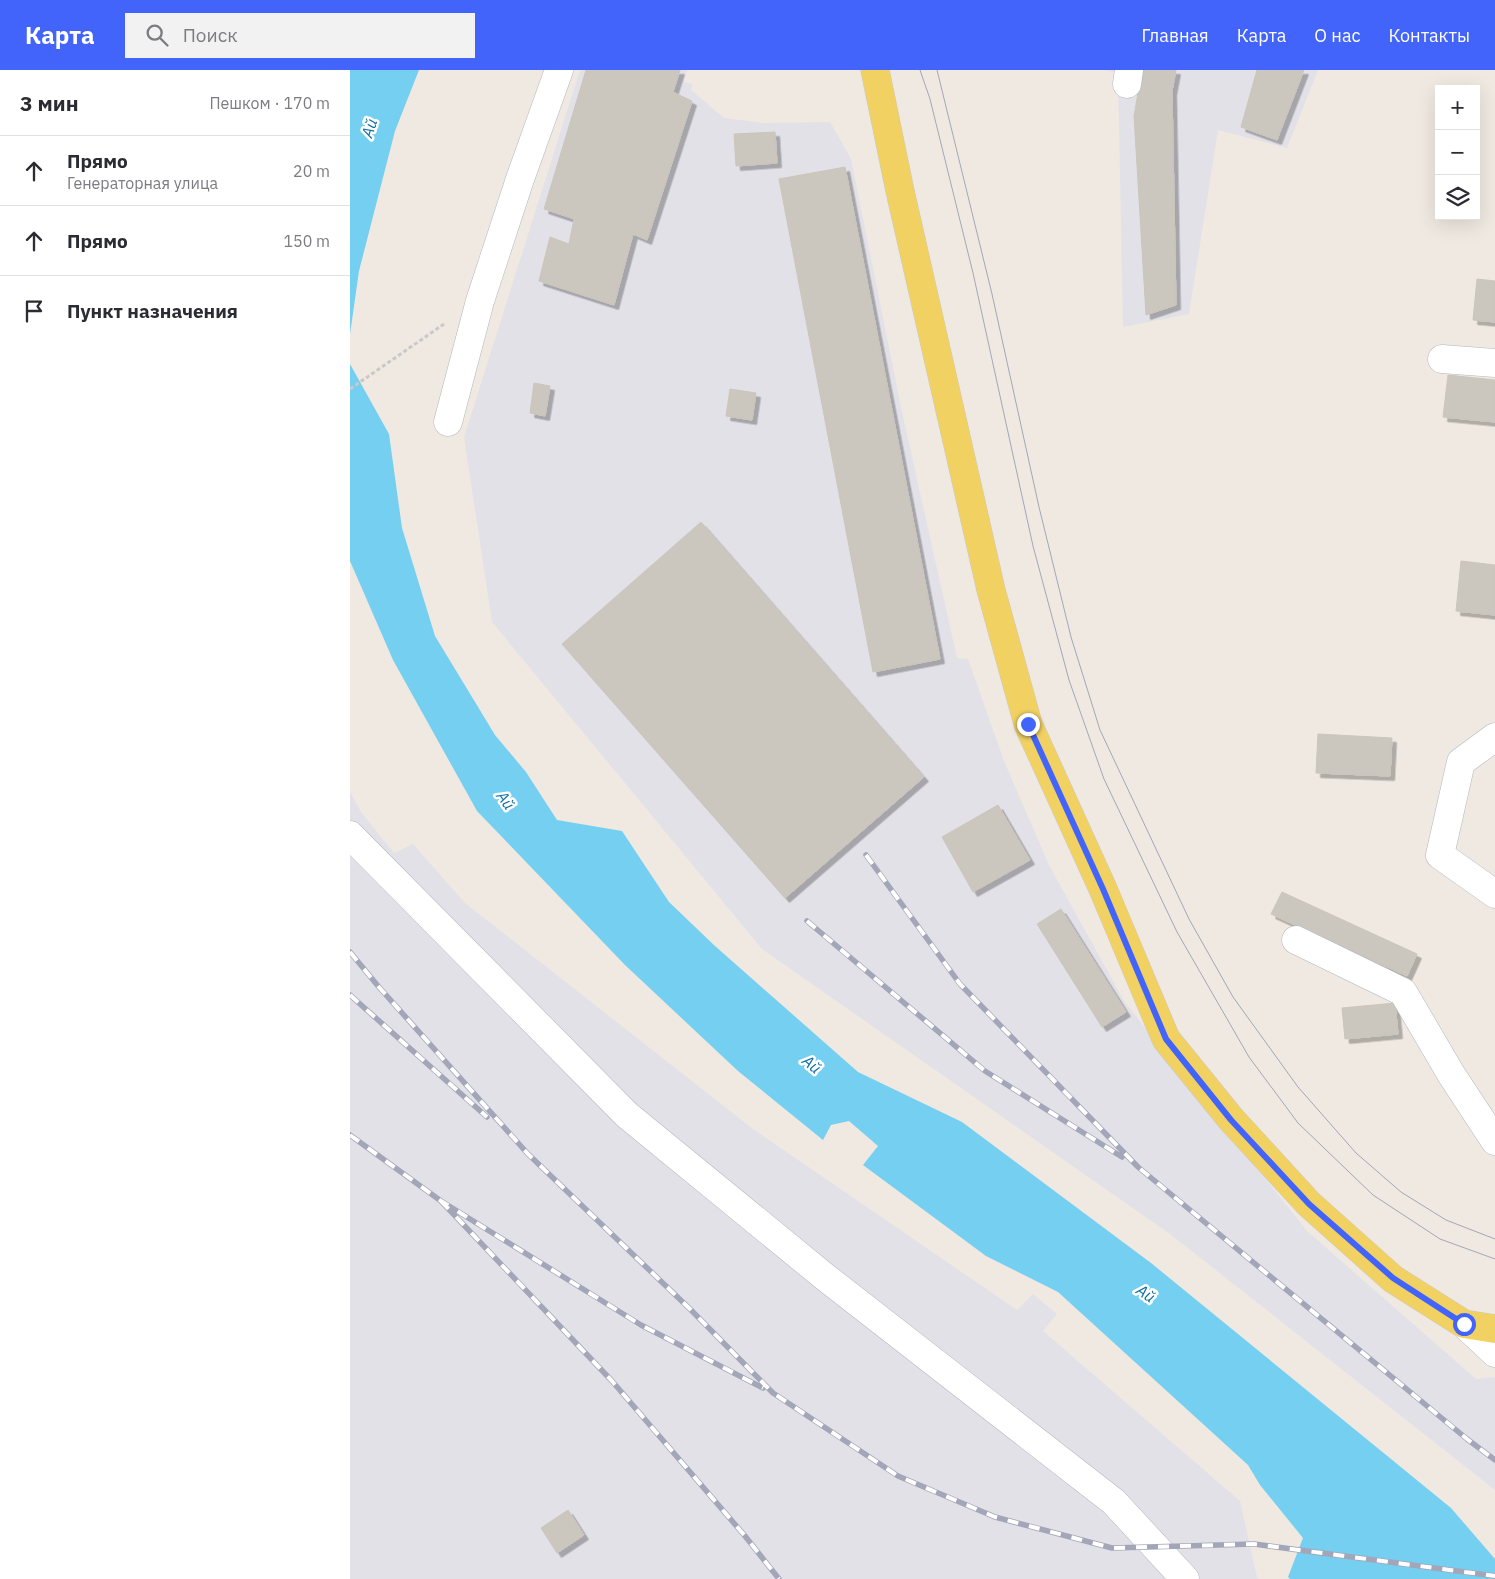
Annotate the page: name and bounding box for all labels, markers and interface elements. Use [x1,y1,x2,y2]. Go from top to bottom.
search box [125,13,475,58]
text: Карта [25,19,95,51]
icon: search [143,21,171,49]
text: Поиск [183,23,238,47]
text: Главная [1141,24,1209,47]
text: Карта [1237,24,1286,47]
text: О нас [1314,24,1361,47]
text: Контакты [1389,24,1470,47]
map controls [1435,85,1480,220]
button: + [1435,85,1480,130]
text: 3 мин [20,89,79,117]
text: Пешком · 170 m [209,93,330,113]
water label: Ай [356,116,381,141]
button: − [1435,130,1480,175]
text: Прямо [67,149,128,173]
icon: ahead [20,157,48,185]
text: 20 m [293,161,330,181]
text: Генераторная улица [67,173,218,193]
button: layers [1435,175,1480,220]
icon: ahead [20,227,48,255]
text: Прямо [67,229,128,253]
text: 150 m [283,231,330,251]
icon: arrive [20,297,48,325]
text: Пункт назначения [67,299,238,323]
route end [1017,713,1040,736]
water label: Ай [492,786,520,813]
water label: Ай [798,1050,826,1078]
water label: Ай [1132,1279,1159,1307]
route start [1453,1313,1476,1336]

